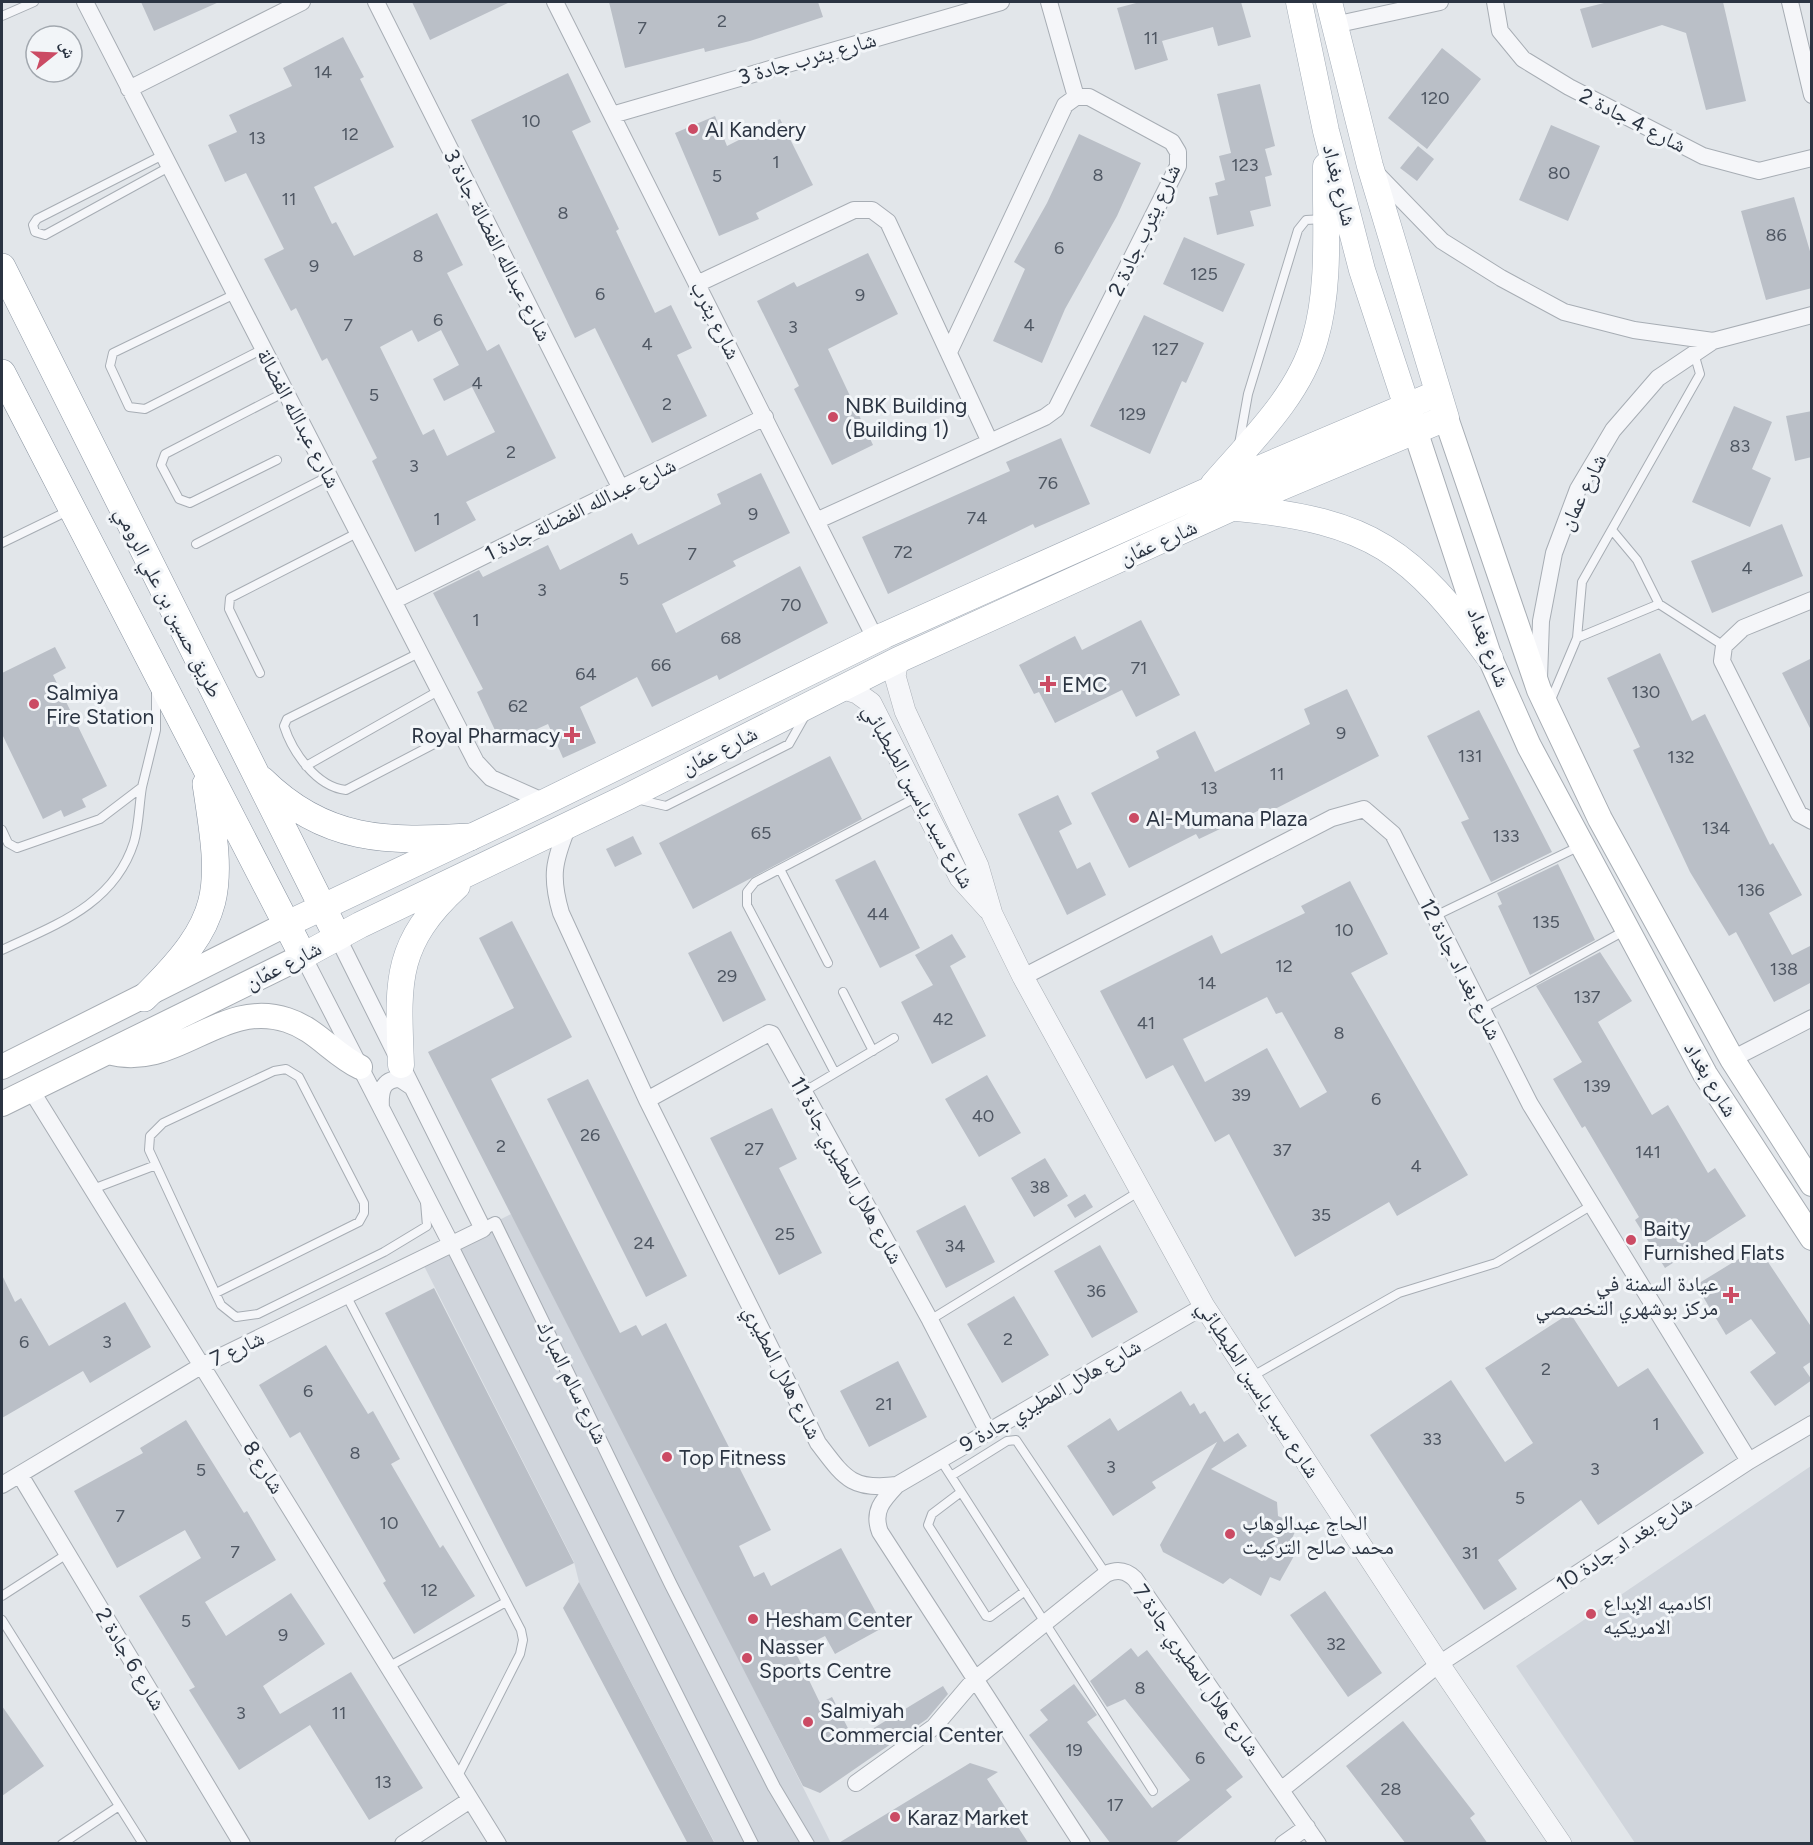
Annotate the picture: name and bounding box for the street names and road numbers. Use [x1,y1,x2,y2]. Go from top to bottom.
street label: شارع يثرب جادة 3 [735,26,879,91]
street label: شارع 4 جادة 2 [1575,82,1690,158]
street label: شارع بغداد [1317,142,1362,229]
street label: شارع عبدالله الفضالة جادة 3 [438,145,557,346]
street label: شارع يثرب جادة 2 [1103,160,1186,300]
street label: شارع يثرب [685,277,746,364]
street label: شارع عبدالله الفضالة [251,344,346,492]
street label: شارع عمان [1553,450,1612,535]
street label: شارع عبدالله الفضالة جادة 1 [480,452,680,567]
street label: طريق حسين بن علي الرومي [106,502,228,704]
street label: شارع عمّان [1115,514,1201,571]
street label: شارع بغداد [1461,604,1516,691]
street label: شارع سيد ياسين الطبطبائي [854,700,980,895]
street label: شارع عمّان [677,720,762,781]
street label: شارع بغد اد جادة 12 [1414,894,1507,1044]
street label: شارع عمّان [241,935,326,996]
street label: شارع بغداد [1678,1037,1743,1122]
street label: شارع هلال المطيري جادة 11 [781,1072,909,1270]
street label: شارع سيد ياسين الطبطبائي [1189,1296,1326,1485]
street label: شارع هلال المطيري [735,1301,827,1445]
street label: شارع سالم المبارك [531,1316,614,1449]
street label: شارع 7 [206,1325,268,1372]
street label: شارع هلال المطيري جادة 9 [955,1333,1147,1461]
street label: شارع 8 [237,1436,290,1499]
street label: شارع بغد اد جادة 10 [1551,1490,1697,1597]
street label: شارع هلال المطيري جادة 7 [1125,1579,1266,1763]
street label: شارع 6 جادة 2 [90,1603,171,1715]

